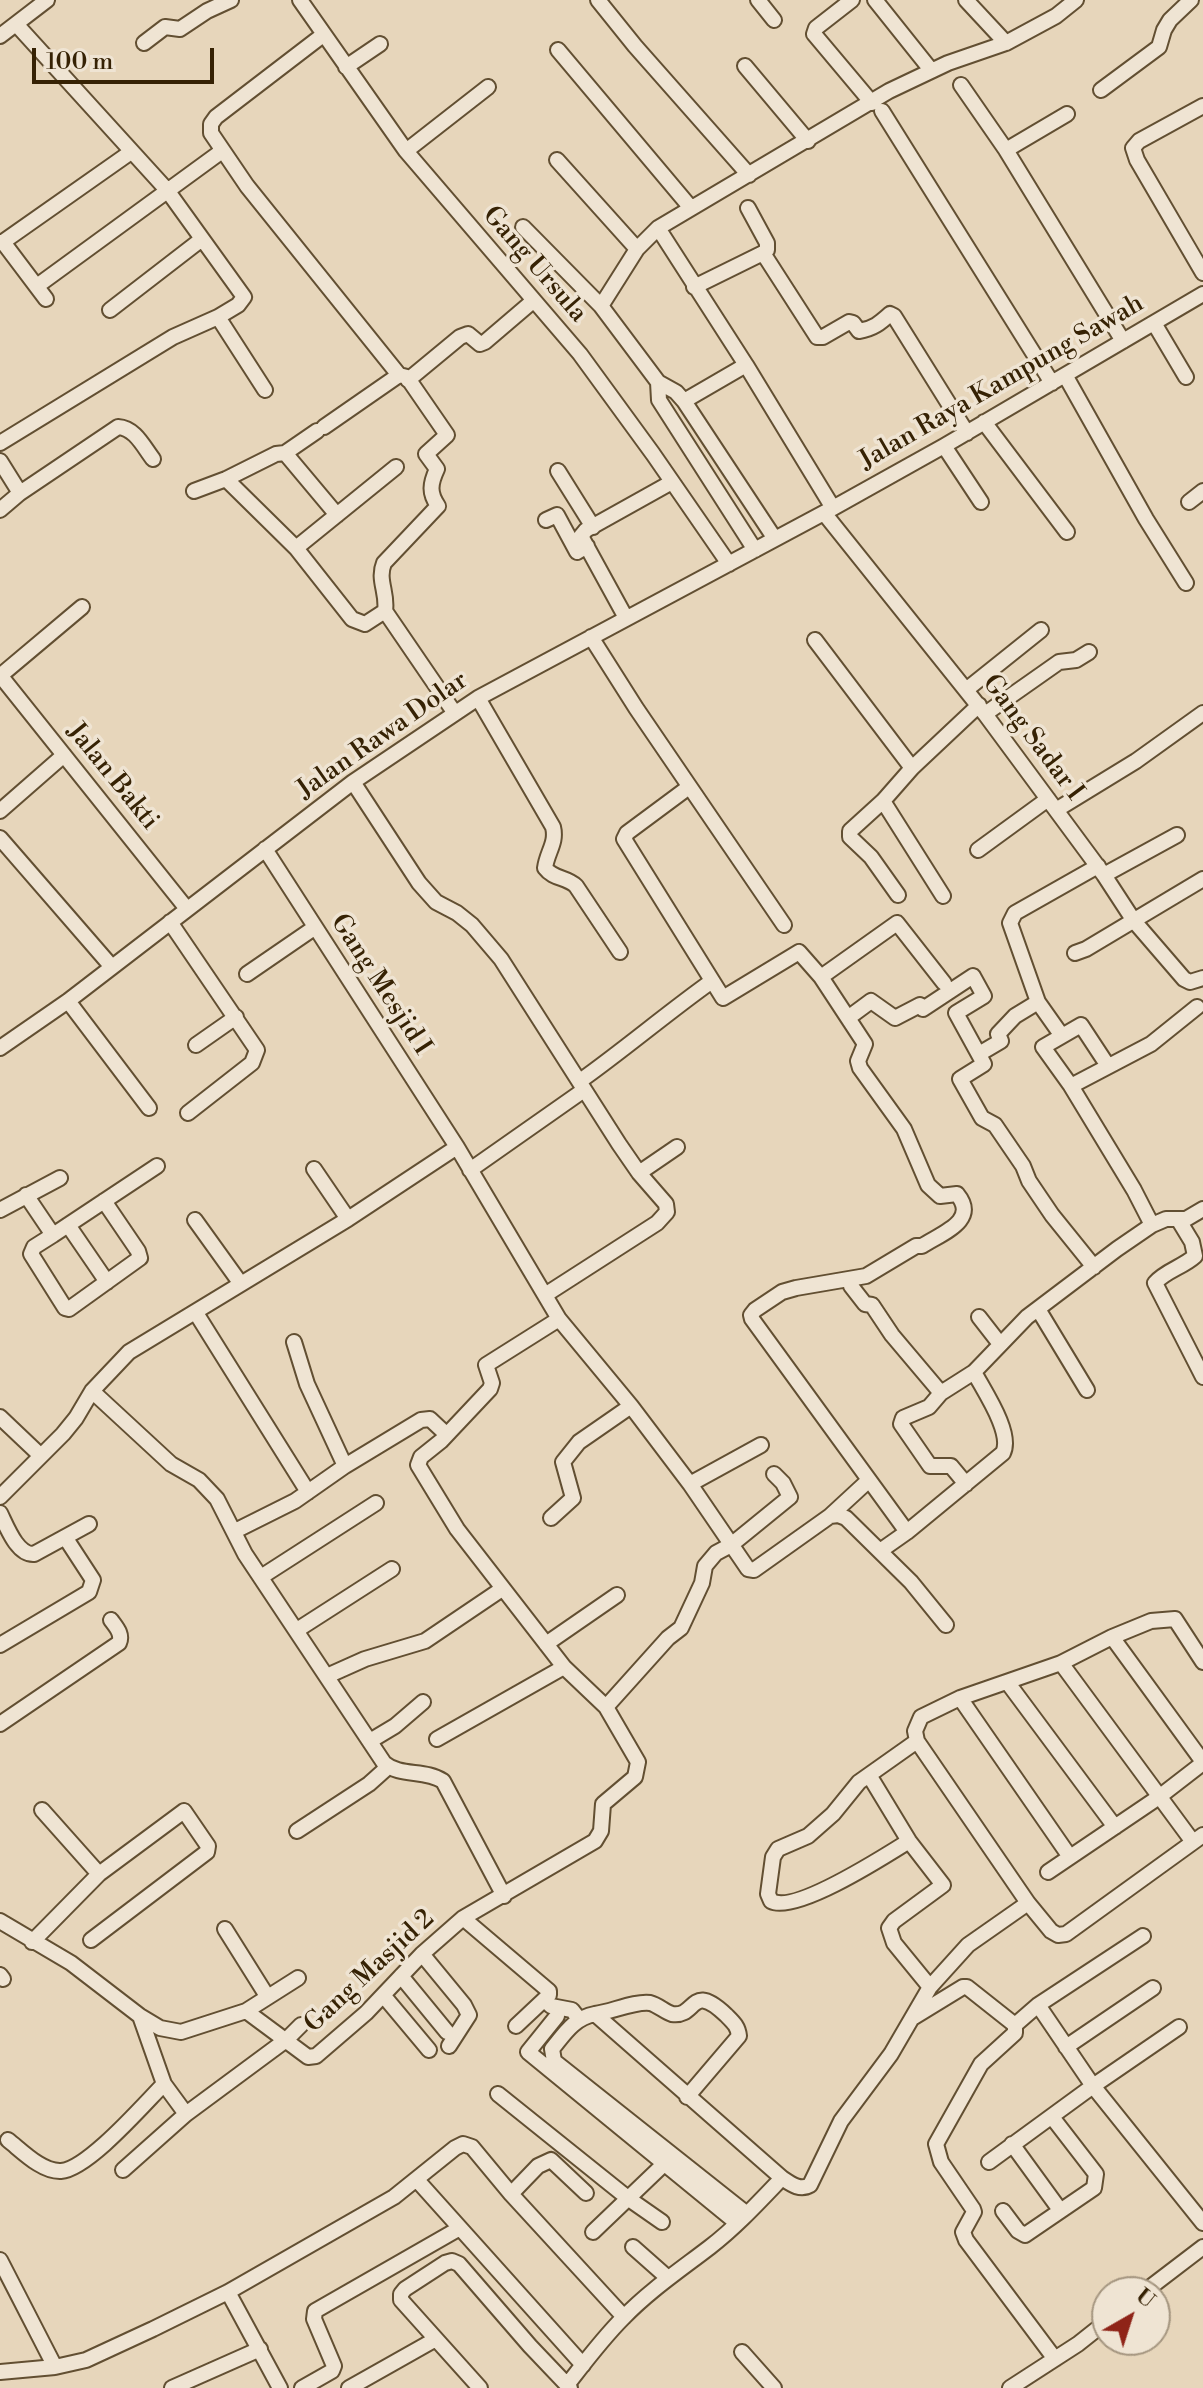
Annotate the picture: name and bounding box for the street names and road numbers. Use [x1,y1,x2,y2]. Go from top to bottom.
street label: Gang Ursula [475,201,593,329]
street label: Jalan Raya Kampung Sawah [854,289,1150,477]
street label: Jalan Rawa Dolar [292,666,474,806]
street label: Gang Sadar I [975,669,1089,807]
street label: Jalan Bakti [59,717,165,837]
street label: Gang Mesjid I [323,909,437,1061]
street label: Gang Masjid 2 [299,1904,441,2040]

